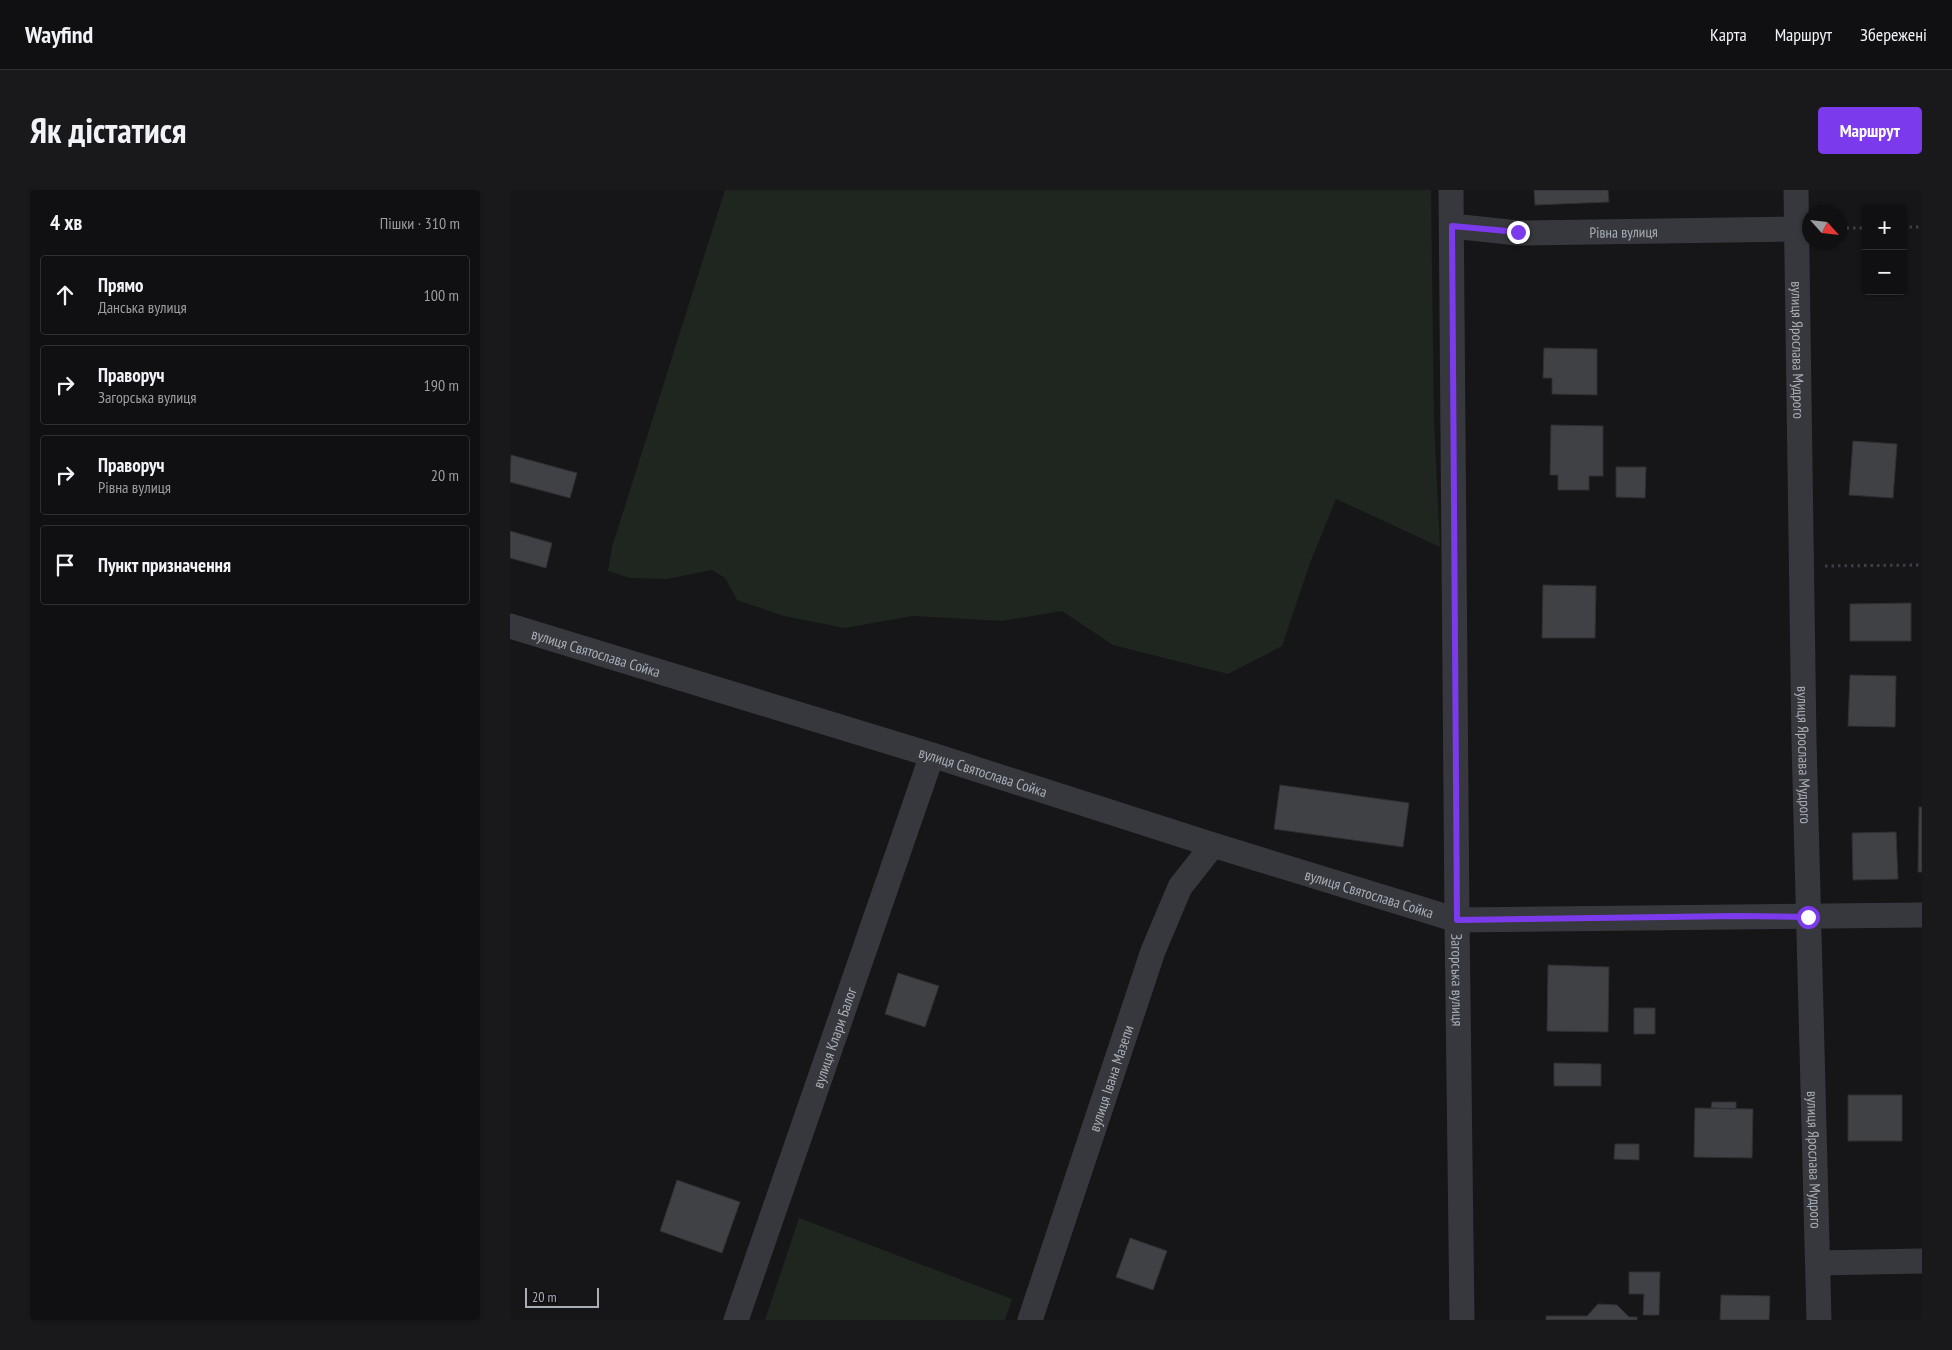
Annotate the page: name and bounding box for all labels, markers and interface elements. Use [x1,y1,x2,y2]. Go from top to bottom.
text: Wayfind [25,19,93,50]
text: Карта [1710,23,1747,46]
text: Маршрут [1775,23,1832,46]
text: Збережені [1860,23,1927,46]
text: Як дістатися [30,107,186,153]
button: Маршрут [1818,107,1922,154]
north arrow [1802,205,1847,250]
map controls [1862,205,1907,295]
button: + [1862,205,1907,250]
text: 4 хв [50,209,82,236]
text: Пішки · 310 m [380,213,460,233]
route end [1507,221,1530,244]
street label: Рівна вулиця [1589,221,1658,241]
button: − [1862,250,1907,295]
text: Прямо [98,273,143,297]
icon: ahead [51,281,79,309]
street label: вулиця Ярослава Мудрого [1788,281,1809,419]
text: 100 m [424,285,459,305]
text: Данська вулиця [98,297,187,317]
text: Праворуч [98,363,165,387]
icon: right [51,371,79,399]
text: 190 m [424,375,459,395]
text: Загорська вулиця [98,387,197,407]
text: Праворуч [98,453,165,477]
icon: right [51,461,79,489]
text: 20 m [431,465,459,485]
text: Рівна вулиця [98,477,171,497]
icon: arrive [51,551,79,579]
text: Пункт призначення [98,553,231,577]
street label: вулиця Святослава Сойка [529,624,663,681]
street label: вулиця Ярослава Мудрого [1794,686,1816,824]
street label: вулиця Святослава Сойка [917,742,1050,801]
street label: вулиця Святослава Сойка [1303,864,1436,922]
route start [1797,906,1820,929]
street label: Загорська вулиця [1448,934,1468,1027]
street label: вулиця Клари Балог [808,984,860,1090]
street label: вулиця Івана Мазепи [1084,1022,1137,1134]
street label: вулиця Ярослава Мудрого [1804,1091,1826,1229]
scale bar [525,1285,599,1308]
text: 20 m [532,1288,557,1306]

